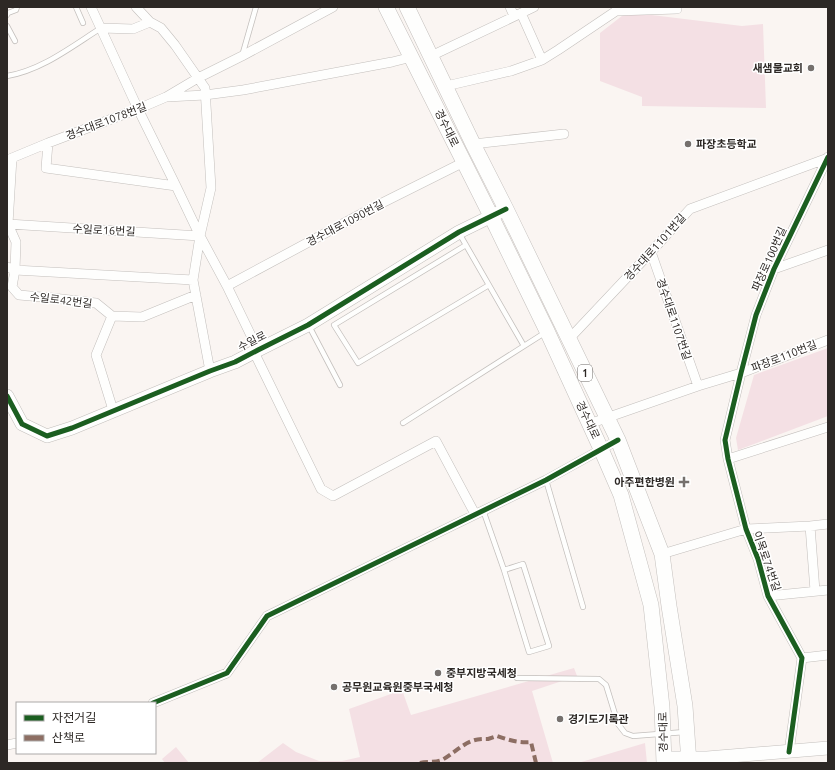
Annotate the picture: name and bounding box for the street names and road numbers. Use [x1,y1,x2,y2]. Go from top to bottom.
street label: 경수대로1078번길 [64,100,148,142]
street label: 경수대로 [433,107,461,149]
street label: 경수대로1090번길 [304,198,386,248]
street label: 경수대로1101번길 [622,211,688,283]
street label: 수일로16번길 [72,222,136,238]
street label: 파장로100번길 [749,225,789,293]
street label: 경수대로1107번길 [654,277,694,361]
street label: 수일로42번길 [29,290,93,310]
street label: 수일로 [236,329,268,353]
street label: 파장로110번길 [750,338,818,374]
road number: 1 [578,365,592,381]
street label: 경수대로 [574,399,602,441]
street label: 이목로74번길 [751,529,783,593]
street label: 경수대로 [657,712,669,752]

